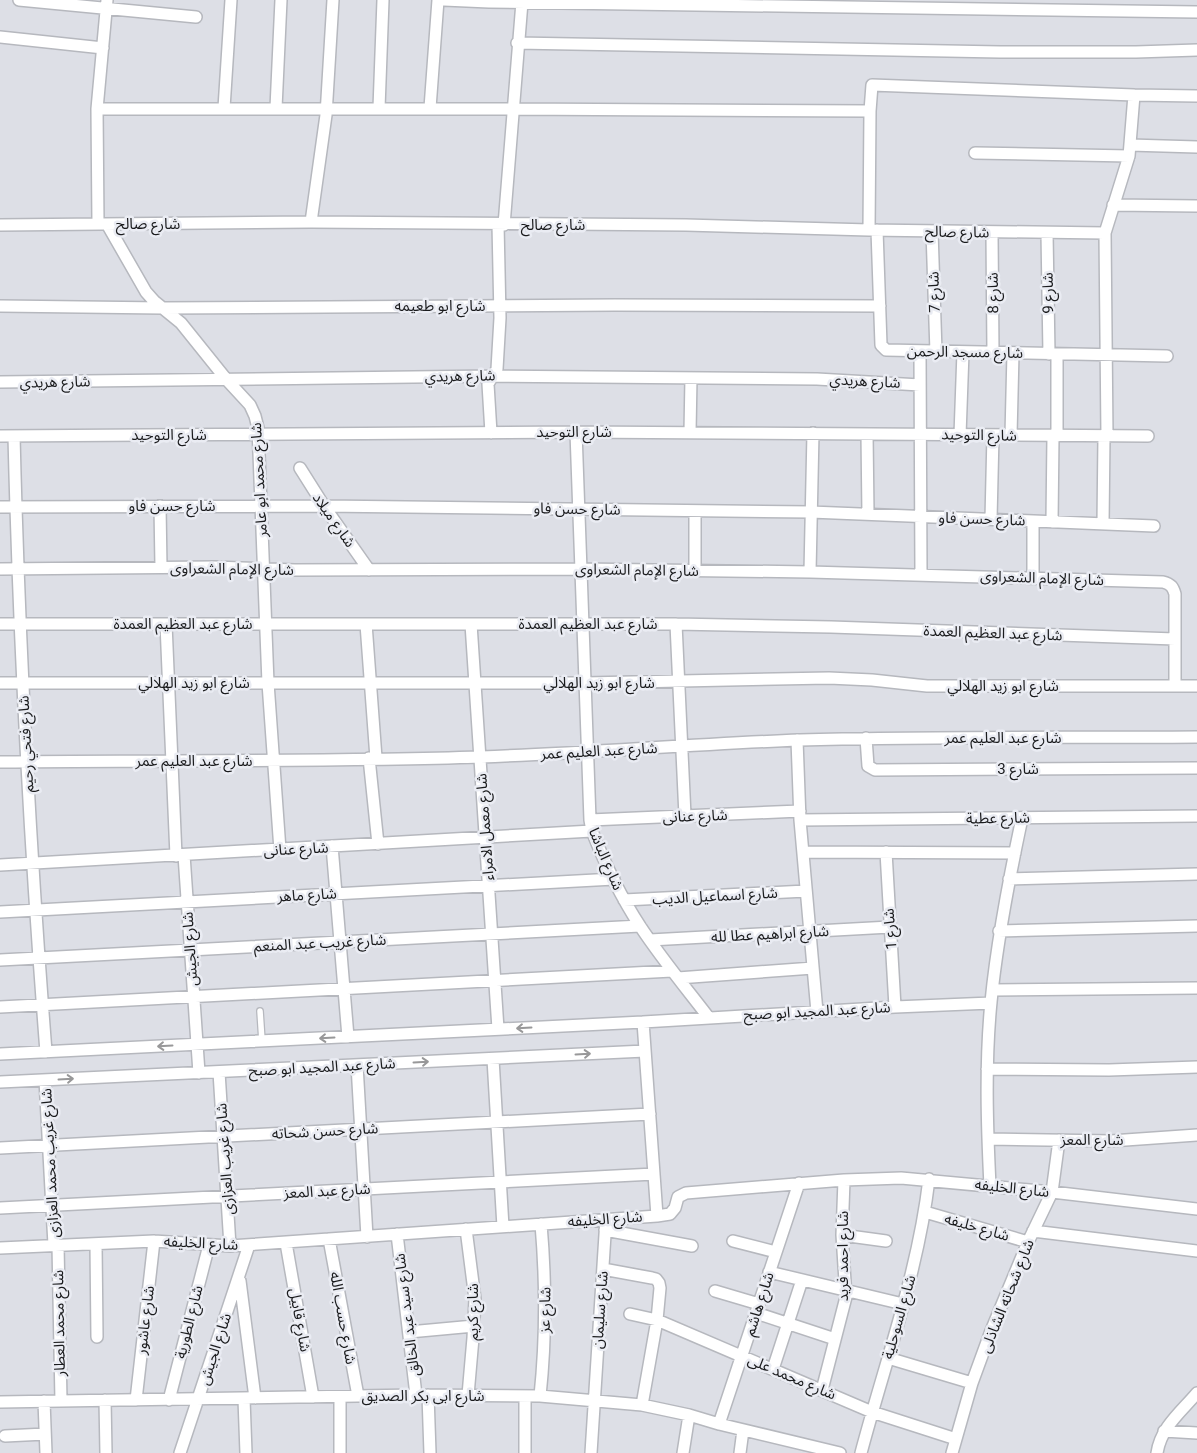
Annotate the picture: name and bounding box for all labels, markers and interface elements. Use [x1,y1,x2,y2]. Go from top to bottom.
street label: شارع صالح [116,215,180,236]
street label: شارع صالح [521,216,585,237]
street label: شارع صالح [925,222,990,245]
street label: شارع 7 [924,271,947,313]
street label: شارع 8 [984,272,1005,314]
street label: شارع 9 [1039,272,1060,314]
street label: شارع ابو طعيمه [395,297,486,318]
street label: شارع مسجد الرحمن [907,342,1023,365]
street label: شارع هريدي [424,366,496,389]
street label: شارع هريدي [829,370,901,395]
street label: شارع هريدي [19,372,91,395]
street label: شارع محمد ابو عامر [247,422,274,539]
street label: شارع التوحيد [536,423,612,444]
street label: شارع التوحيد [941,425,1017,448]
street label: شارع التوحيد [131,426,207,447]
street label: شارع ميلاد [306,489,359,553]
street label: شارع حسن فاو [129,497,216,518]
street label: شارع حسن فاو [533,499,621,522]
street label: شارع حسن فاو [938,508,1026,533]
street label: شارع الإمام الشعراوى [170,559,294,582]
street label: شارع الإمام الشعراوى [575,560,699,583]
street label: شارع الإمام الشعراوى [980,567,1104,592]
street label: شارع عبد العظيم العمدة [113,615,253,636]
street label: شارع عبد العظيم العمدة [518,615,658,636]
street label: شارع عبد العظيم العمدة [923,622,1063,647]
street label: شارع ابو زيد الهلالي [138,674,250,695]
street label: شارع ابو زيد الهلالي [543,674,655,695]
street label: شارع ابو زيد الهلالي [947,677,1059,698]
street label: شارع فتحي رحيم [14,695,41,793]
street label: شارع عبد العليم عمر [943,729,1062,750]
street label: شارع عبد العليم عمر [539,739,658,766]
street label: شارع عبد العليم عمر [134,752,253,773]
street label: شارع 3 [997,760,1039,781]
street label: شارع معمل الامراء [472,772,501,881]
street label: شارع عنانى [662,806,728,829]
street label: شارع عطية [966,808,1030,831]
street label: شارع الباشا [582,825,627,894]
street label: شارع عنانى [263,838,329,863]
street label: شارع ماهر [276,884,338,909]
street label: شارع اسماعيل الديب [652,884,779,911]
street label: شارع 1 [880,907,903,950]
street label: شارع الجيش [178,911,205,987]
street label: شارع ابراهيم عطا لله [711,922,830,949]
street label: شارع غريب عبد المنعم [253,931,387,958]
street label: شارع عبد المجيد ابو صبح [743,998,891,1027]
one-way arrow [516,1023,532,1032]
one-way arrow [319,1033,335,1042]
one-way arrow [157,1042,173,1051]
one-way arrow [575,1050,591,1059]
street label: شارع عبد المجيد ابو صبح [248,1054,396,1083]
one-way arrow [413,1058,429,1067]
one-way arrow [58,1074,74,1084]
street label: شارع غريب محمد العزازى [37,1087,66,1238]
street label: شارع غريب العزازى [212,1102,241,1215]
street label: شارع حسن شحاته [271,1119,379,1146]
street label: شارع المعز [1060,1131,1124,1152]
street label: شارع الخليفه [974,1175,1050,1204]
street label: شارع عبد المعز [282,1180,371,1205]
street label: شارع الخليفه [567,1207,643,1234]
street label: شارع خليفه [942,1209,1012,1248]
street label: شارع احمد فريد [834,1211,855,1301]
street label: شارع الخليفه [163,1232,239,1257]
street label: شارع شحاته الشاذلى [976,1236,1041,1357]
street label: شارع سيد عبد الخالق [390,1252,426,1378]
street label: شارع محمد العطار [49,1269,72,1377]
street label: شارع حسب الله [323,1270,360,1367]
street label: شارع سليمان [588,1270,615,1350]
street label: شارع هاشم [740,1270,781,1339]
street label: شارع السوحلية [878,1273,923,1362]
street label: شارع الطورية [171,1283,210,1361]
street label: شارع كريم [464,1283,485,1341]
street label: شارع عاشور [132,1284,161,1357]
street label: شارع عز [536,1286,557,1334]
street label: شارع قابيل [283,1287,315,1354]
street label: شارع الجيش [195,1311,238,1388]
street label: شارع محمد على [744,1350,839,1406]
street label: شارع ابى بكر الصديق [362,1387,485,1408]

